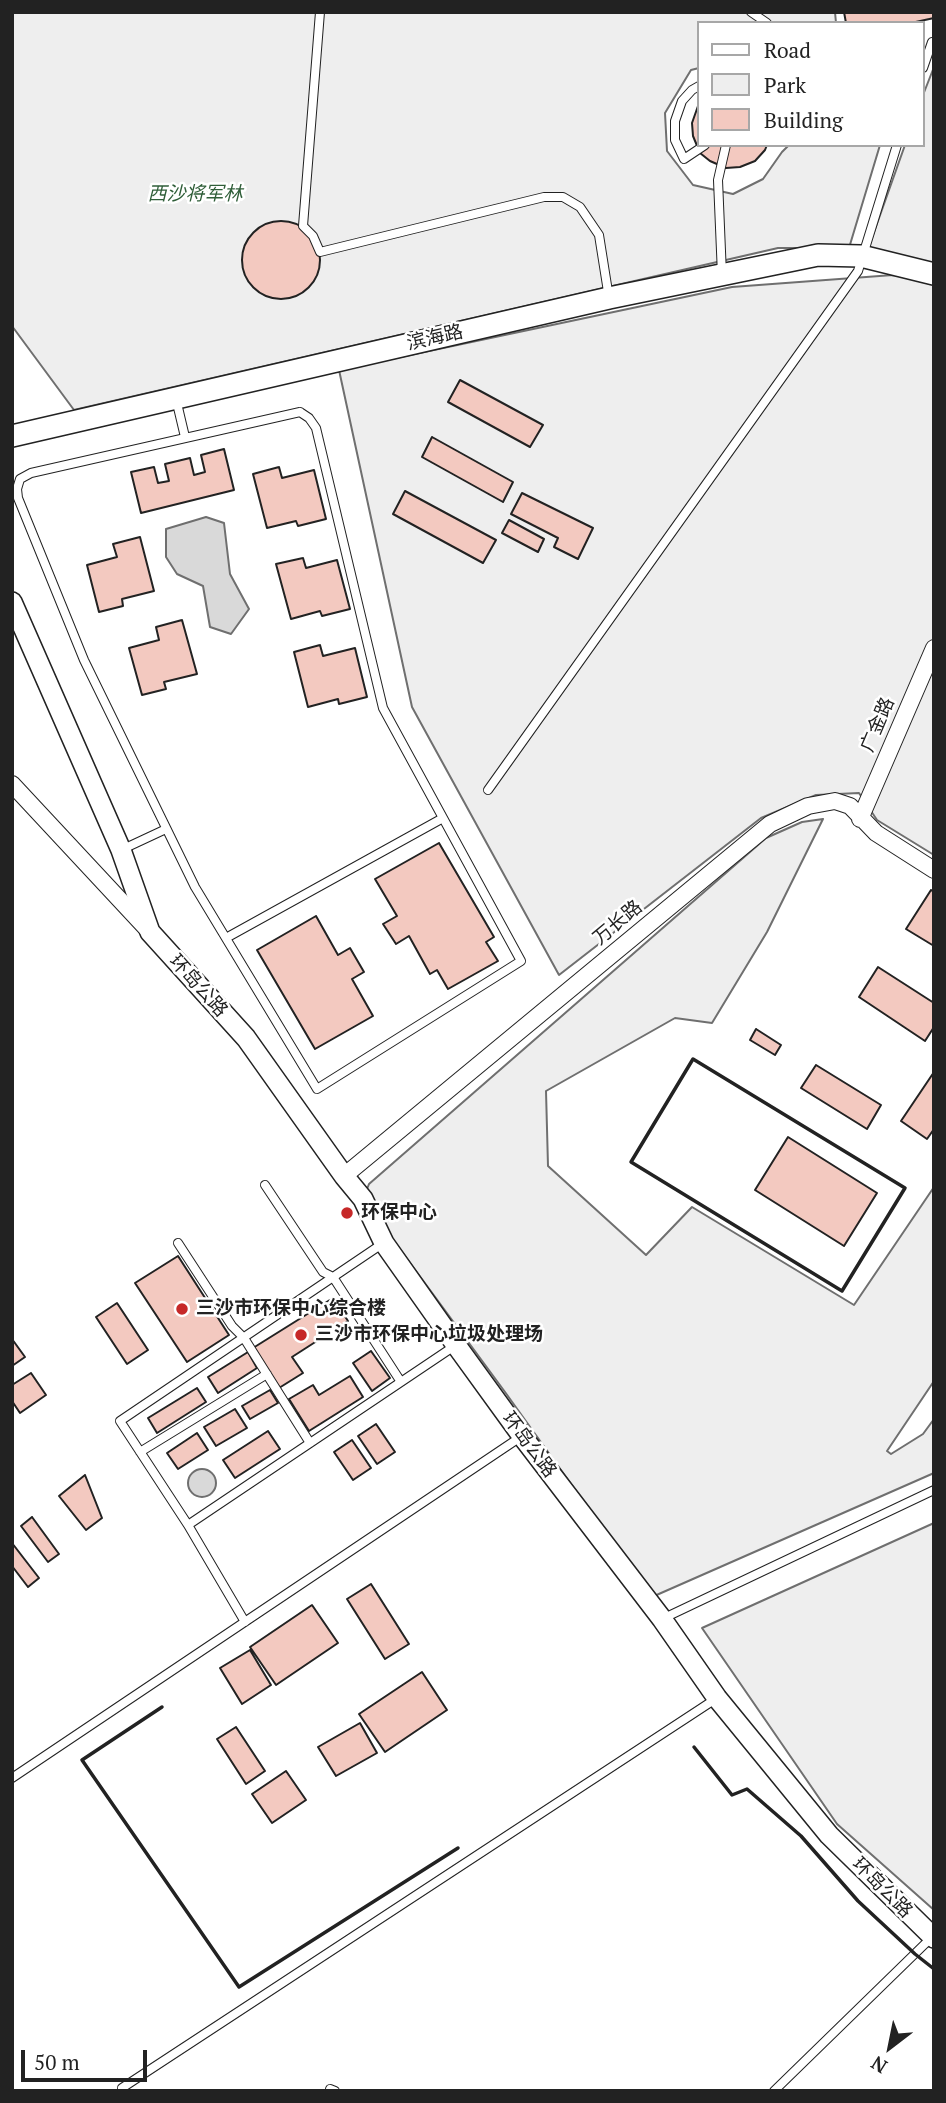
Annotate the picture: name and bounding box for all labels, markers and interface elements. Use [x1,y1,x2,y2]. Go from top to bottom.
legend [698,21,925,147]
text: Road [764,36,811,64]
text: Park [764,71,806,99]
text: Building [764,106,843,134]
park label: 西沙将军林 [148,184,242,206]
street label: 滨海路 [405,320,465,356]
street label: 广金路 [856,694,900,756]
street label: 万长路 [589,896,647,950]
street label: 环岛公路 [164,950,232,1022]
place label: 环保中心 [361,1202,437,1224]
marker: 环保中心 [339,1205,355,1221]
place label: 三沙市环保中心综合楼 [196,1298,386,1320]
marker: 三沙市环保中心综合楼 [174,1301,190,1317]
place label: 三沙市环保中心垃圾处理场 [315,1324,543,1346]
marker: 三沙市环保中心垃圾处理场 [293,1327,309,1343]
street label: 环岛公路 [497,1408,561,1482]
street label: 环岛公路 [847,1853,917,1923]
north arrow [855,2012,925,2082]
scale bar [24,2036,150,2080]
text: 50 m [34,2048,80,2076]
text: N [866,2051,891,2080]

